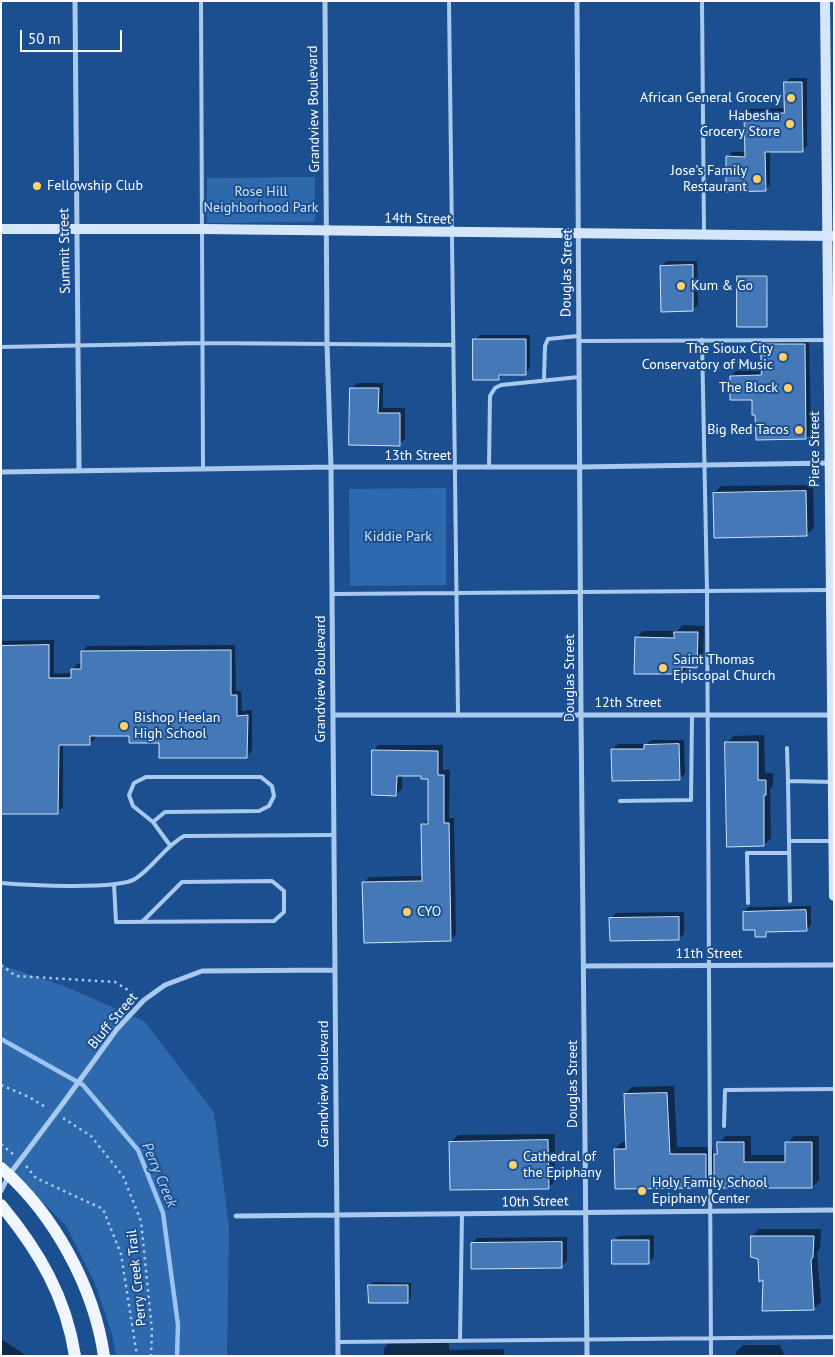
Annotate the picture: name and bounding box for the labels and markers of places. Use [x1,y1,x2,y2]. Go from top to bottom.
place label: African General Grocery [640,90,781,106]
marker: African General Grocery [785,92,797,104]
place label: Habesha Grocery Store [700,108,780,140]
marker: Habesha Grocery Store [784,118,796,130]
place label: Jose's Family Restaurant [671,163,747,196]
marker: Jose's Family Restaurant [751,173,763,185]
place label: Fellowship Club [47,178,143,194]
marker: Fellowship Club [31,180,43,192]
place label: Kum & Go [691,278,753,294]
marker: Kum & Go [675,280,687,292]
place label: The Sioux City Conservatory of Music [642,341,773,374]
marker: The Sioux City Conservatory of Music [777,351,789,363]
place label: The Block [719,380,778,396]
marker: The Block [782,382,794,394]
place label: Big Red Tacos [707,422,789,438]
marker: Big Red Tacos [793,424,805,436]
place label: Saint Thomas Episcopal Church [673,652,775,684]
marker: Saint Thomas Episcopal Church [657,662,669,674]
place label: Bishop Heelan High School [134,710,220,742]
marker: Bishop Heelan High School [118,720,130,732]
place label: CYO [417,904,441,920]
marker: CYO [401,906,413,918]
place label: Cathedral of the Epiphany [523,1149,601,1182]
marker: Cathedral of the Epiphany [507,1159,519,1171]
place label: Holy Family School Epiphany Center [652,1175,767,1208]
marker: Holy Family School Epiphany Center [636,1185,648,1197]

